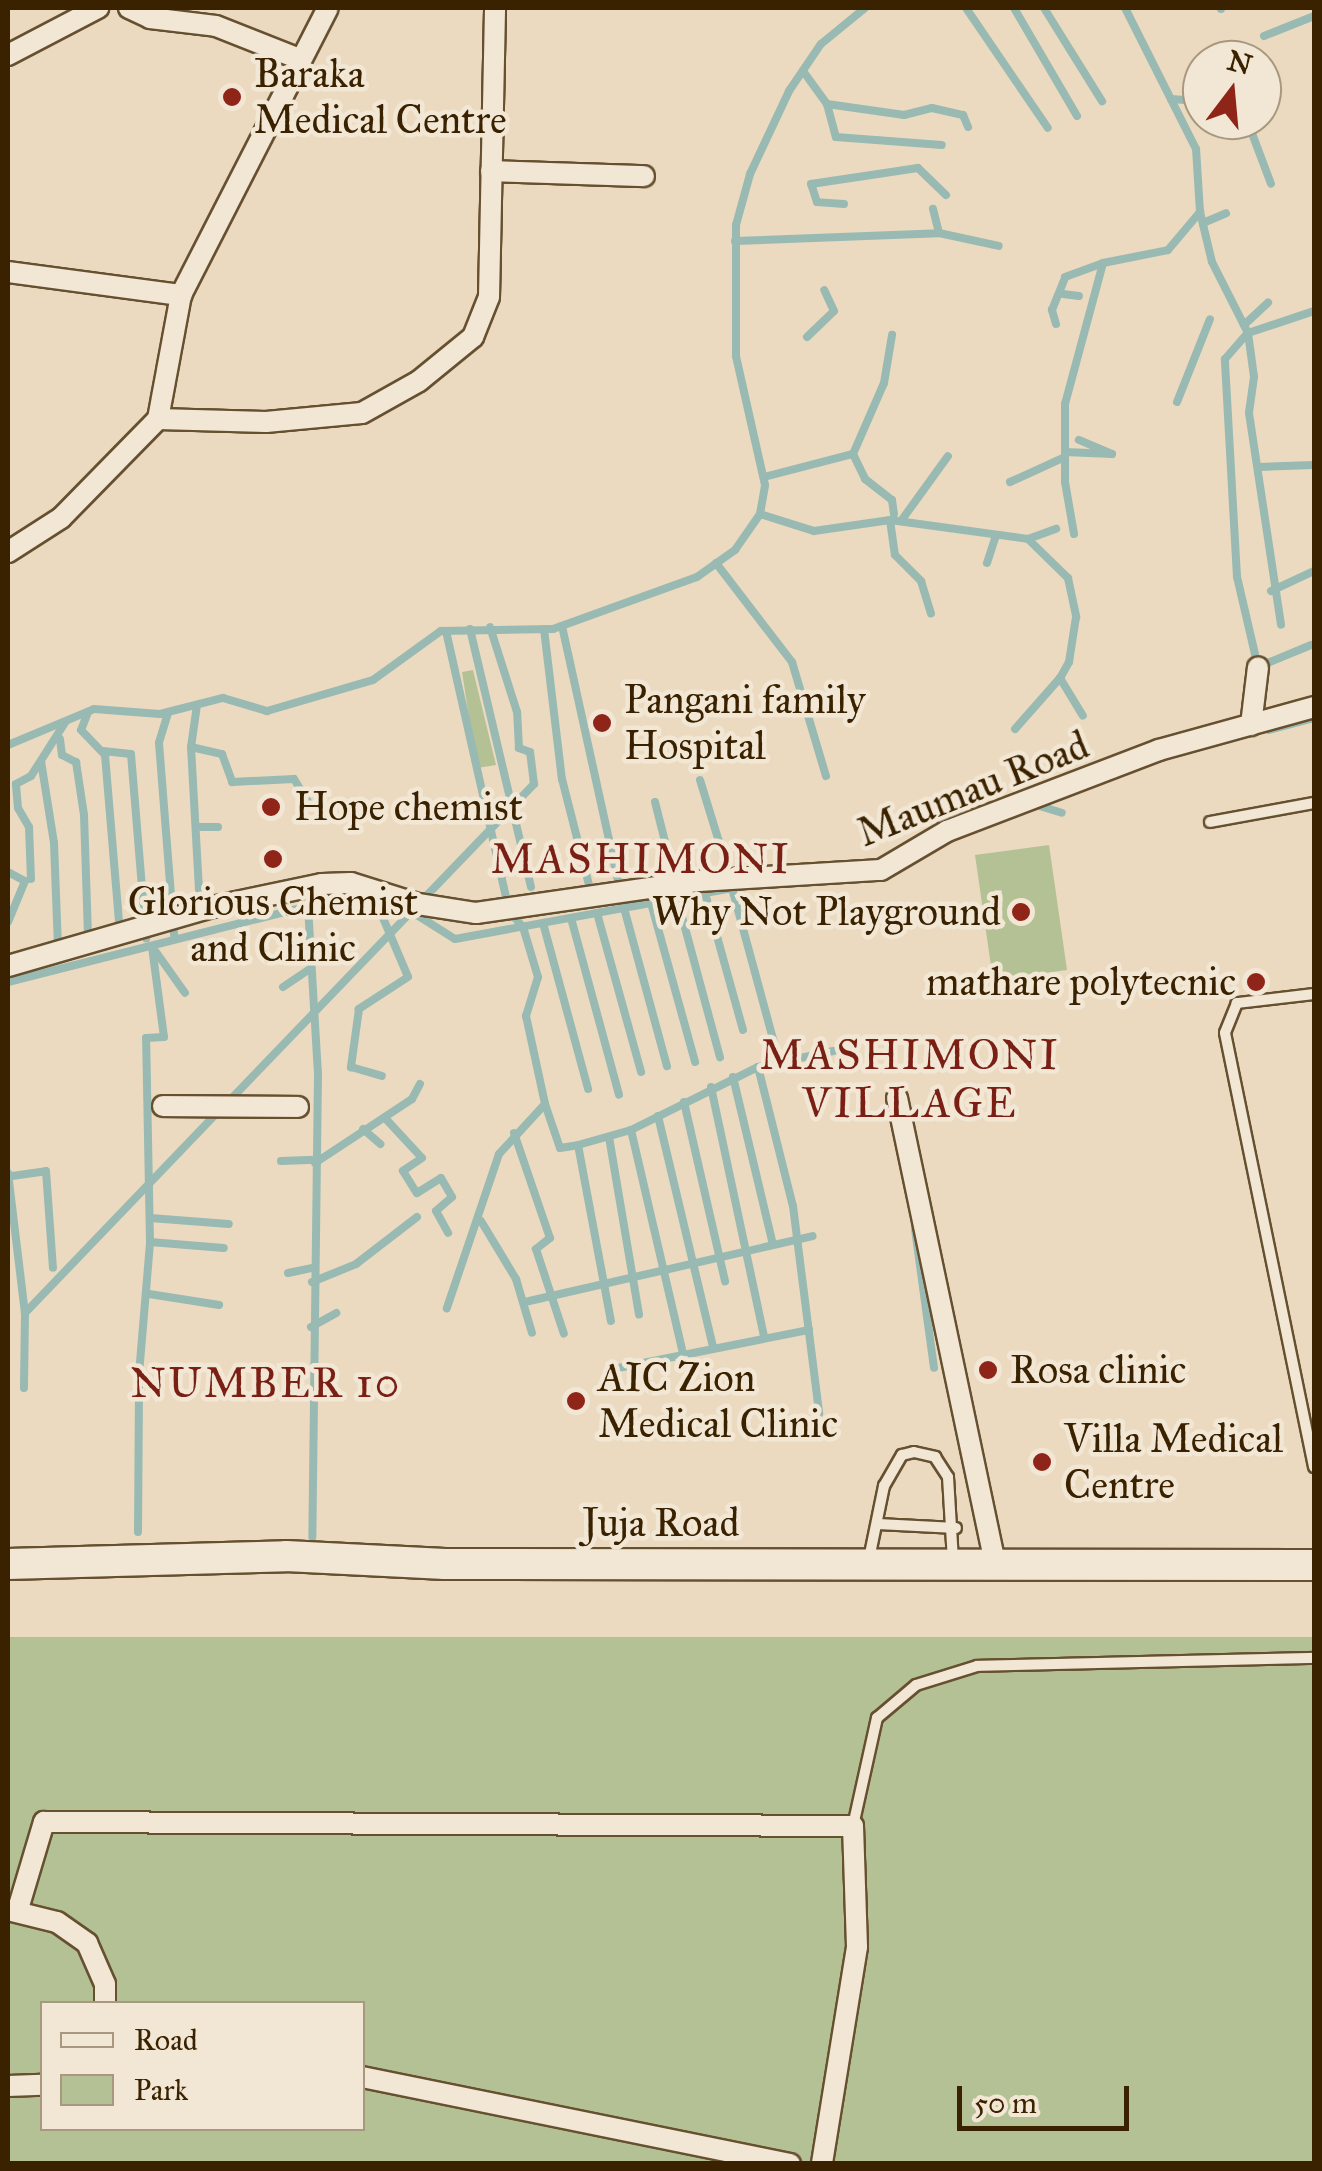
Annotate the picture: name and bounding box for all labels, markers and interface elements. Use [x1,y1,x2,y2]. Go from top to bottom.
north arrow [1182,40,1282,140]
text: N [1224,43,1256,83]
place label: Baraka Medical Centre [254,50,507,144]
marker: Baraka Medical Centre [219,84,245,110]
place label: Pangani family Hospital [624,676,865,770]
marker: Pangani family Hospital [589,710,615,736]
street label: Maumau Road [850,721,1096,857]
place label: Hope chemist [294,783,523,831]
marker: Hope chemist [258,794,284,820]
district label: MASHIMONI [491,834,791,884]
marker: Glorious Chemist and Clinic [260,846,286,872]
place label: Glorious Chemist and Clinic [128,878,418,972]
place label: Why Not Playground [652,888,1001,936]
marker: Why Not Playground [1010,901,1032,923]
place label: mathare polytecnic [926,958,1236,1006]
marker: mathare polytecnic [1245,971,1267,993]
district label: MASHIMONI VILLAGE [760,1030,1060,1128]
place label: Rosa clinic [1010,1346,1186,1394]
place label: AIC Zion Medical Clinic [598,1354,838,1448]
marker: Rosa clinic [975,1357,1001,1383]
district label: NUMBER 10 [130,1358,402,1408]
marker: AIC Zion Medical Clinic [563,1388,589,1414]
place label: Villa Medical Centre [1064,1415,1283,1509]
marker: Villa Medical Centre [1029,1449,1055,1475]
street label: Juja Road [582,1499,740,1547]
legend [40,2001,365,2131]
text: Road [134,2022,198,2058]
scale bar [962,2066,1134,2128]
text: Park [134,2072,188,2108]
text: 50 m [974,2085,1037,2121]

